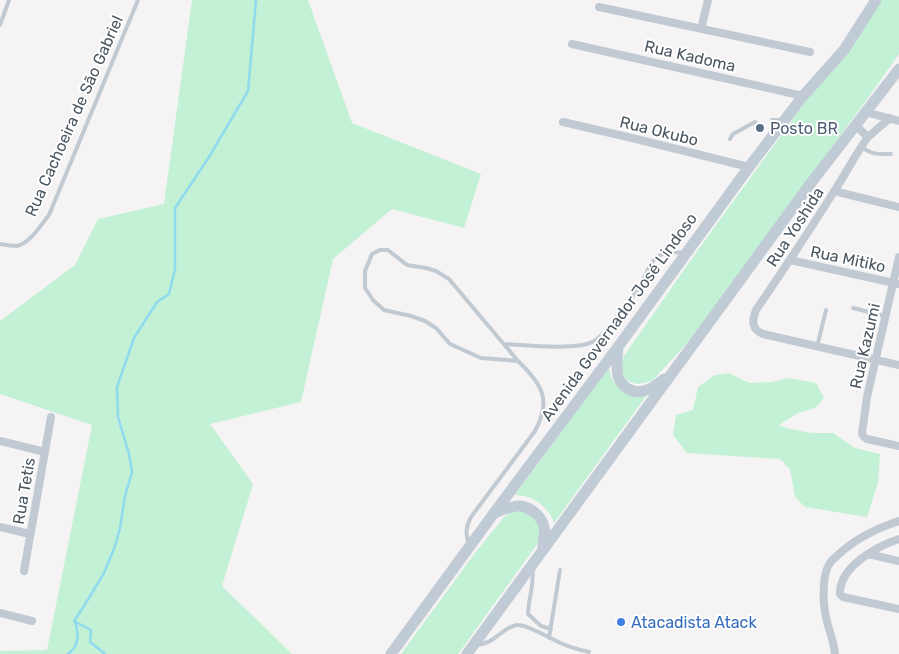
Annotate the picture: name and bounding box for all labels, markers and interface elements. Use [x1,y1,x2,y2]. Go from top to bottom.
street label: Rua Cachoeira de São Gabriel [21,13,127,219]
street label: Rua Kadoma [643,36,737,76]
street label: Rua Okubo [618,112,700,150]
place label: Posto BR [770,119,838,138]
marker: Posto BR [754,122,766,134]
street label: Rua Yoshida [762,184,828,270]
street label: Avenida Governador José Lindoso [537,209,701,425]
street label: Rua Mitiko [809,242,887,276]
street label: Rua Kazumi [846,301,884,391]
street label: Rua Tetis [9,456,39,526]
place label: Atacadista Atack [631,613,757,632]
marker: Atacadista Atack [615,616,627,628]

